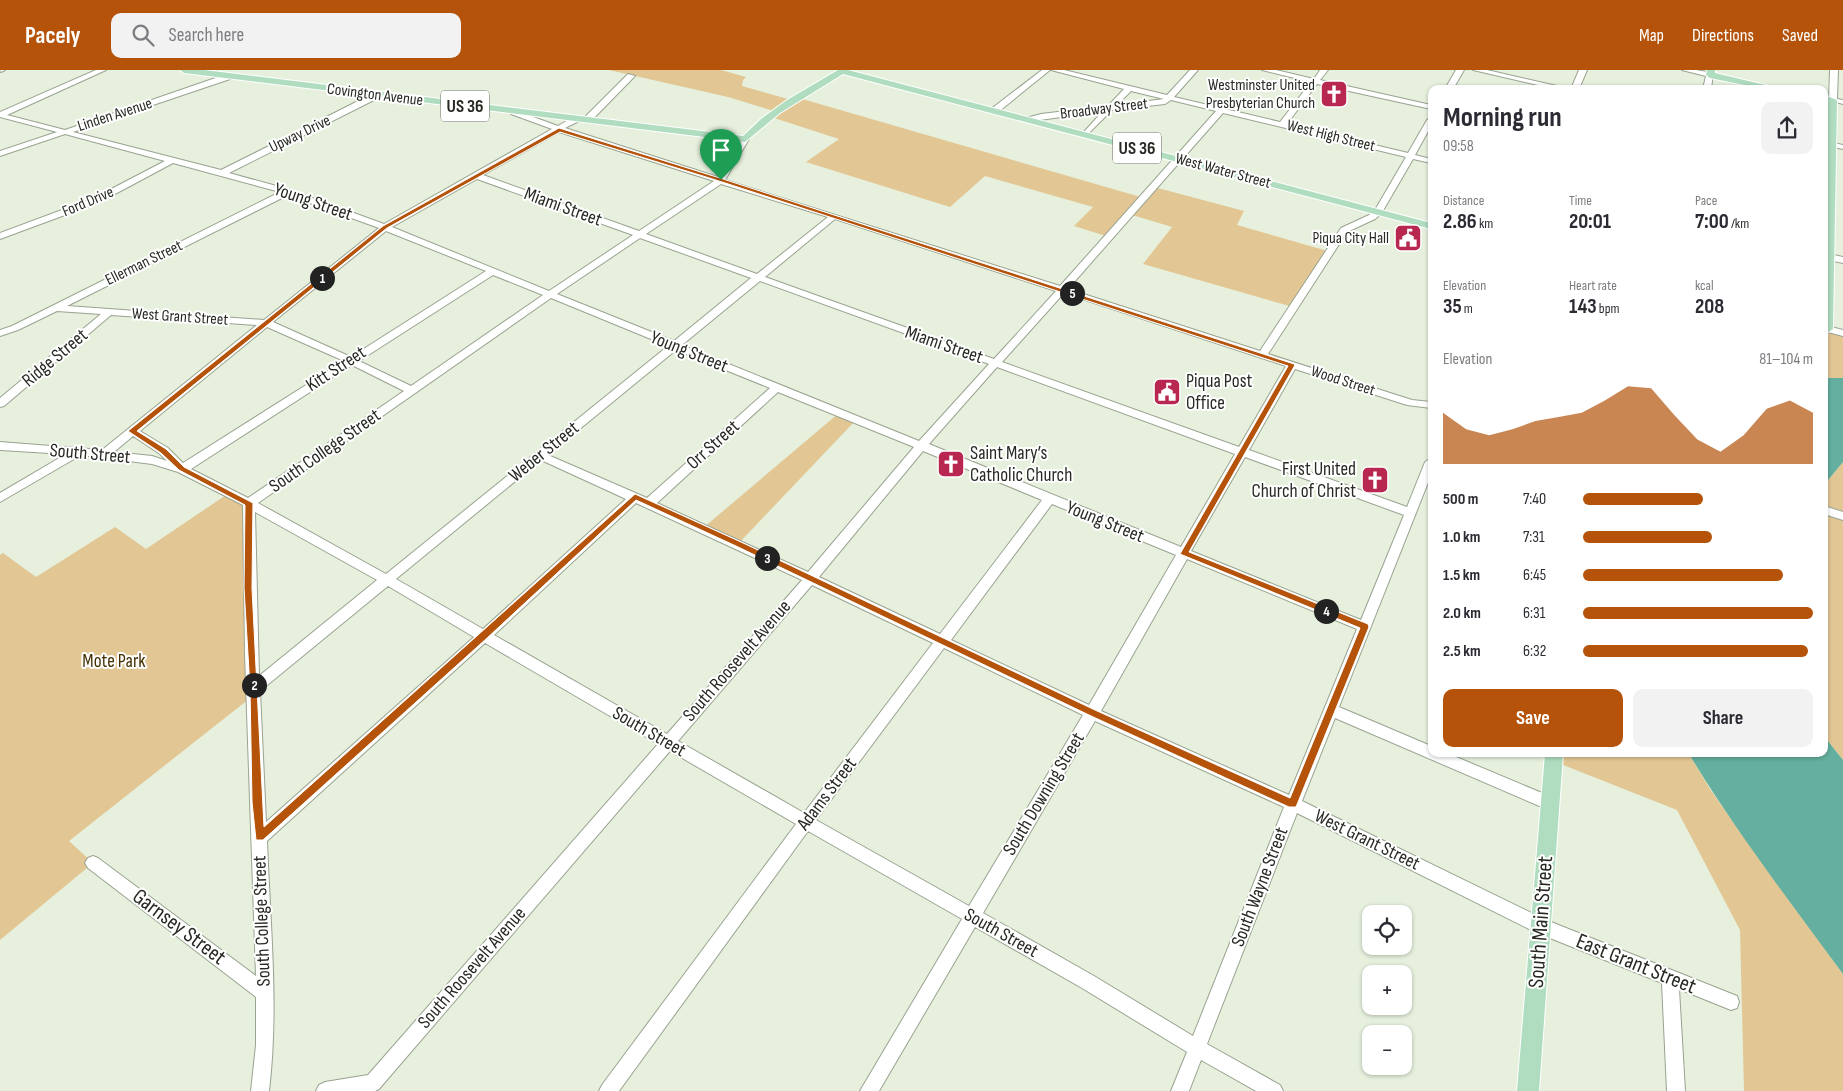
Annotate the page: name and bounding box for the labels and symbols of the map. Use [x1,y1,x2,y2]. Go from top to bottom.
place label: Westminster United Presbyterian Church [1206,76,1315,113]
church icon: Westminster United Presbyterian Church [1319,79,1349,109]
street label: Covington Avenue [326,80,424,110]
road number: US 36 [441,90,489,122]
street label: Linden Avenue [75,94,155,136]
street label: Broadway Street [1059,94,1149,124]
street label: Upway Drive [266,111,334,157]
street label: West High Street [1285,116,1377,156]
pin [700,129,742,180]
road number: US 36 [1113,132,1161,164]
street label: West Water Street [1173,149,1273,193]
street label: Young Street [271,178,356,226]
street label: Miami Street [521,182,605,232]
street label: Ford Drive [59,183,117,221]
public building icon: Piqua City Hall [1393,223,1423,253]
place label: Piqua City Hall [1313,229,1389,248]
street label: Ellerman Street [102,236,186,290]
pin: 1 [310,266,334,290]
pin: 5 [1060,280,1084,306]
street label: West Grant Street [131,304,229,330]
street label: Miami Street [902,321,986,369]
street label: Ridge Street [18,324,93,392]
street label: Young Street [647,326,731,378]
street label: Kitt Street [302,341,370,397]
street label: Wood Street [1308,362,1378,400]
place label: Piqua Post Office [1186,370,1252,415]
public building icon: Piqua Post Office [1152,377,1182,407]
street label: South College Street [265,404,385,498]
street label: Orr Street [682,415,744,475]
street label: Weber Street [504,417,584,487]
street label: South Street [49,439,132,469]
place label: Saint Mary’s Catholic Church [970,442,1072,487]
church icon: Saint Mary’s Catholic Church [936,449,966,479]
place label: First United Church of Christ [1252,458,1356,503]
church icon: First United Church of Christ [1360,465,1390,495]
street label: Young Street [1063,496,1147,548]
pin: 3 [754,546,780,570]
street label: South Roosevelt Avenue [678,596,796,726]
pin: 4 [1314,598,1338,624]
park label: Mote Park [82,650,146,673]
pin: 2 [242,672,266,698]
street label: South Street [608,702,690,762]
street label: South Downing Street [998,728,1090,860]
street label: Adams Street [792,753,862,836]
street label: West Grant Street [1311,805,1424,876]
street label: South Wayne Street [1227,824,1293,950]
street label: South College Street [248,855,276,987]
street label: South Main Street [1523,855,1559,989]
street label: Garnsey Street [127,883,231,971]
street label: South Roosevelt Avenue [413,903,531,1033]
street label: South Street [960,903,1042,963]
street label: East Grant Street [1572,928,1700,1000]

